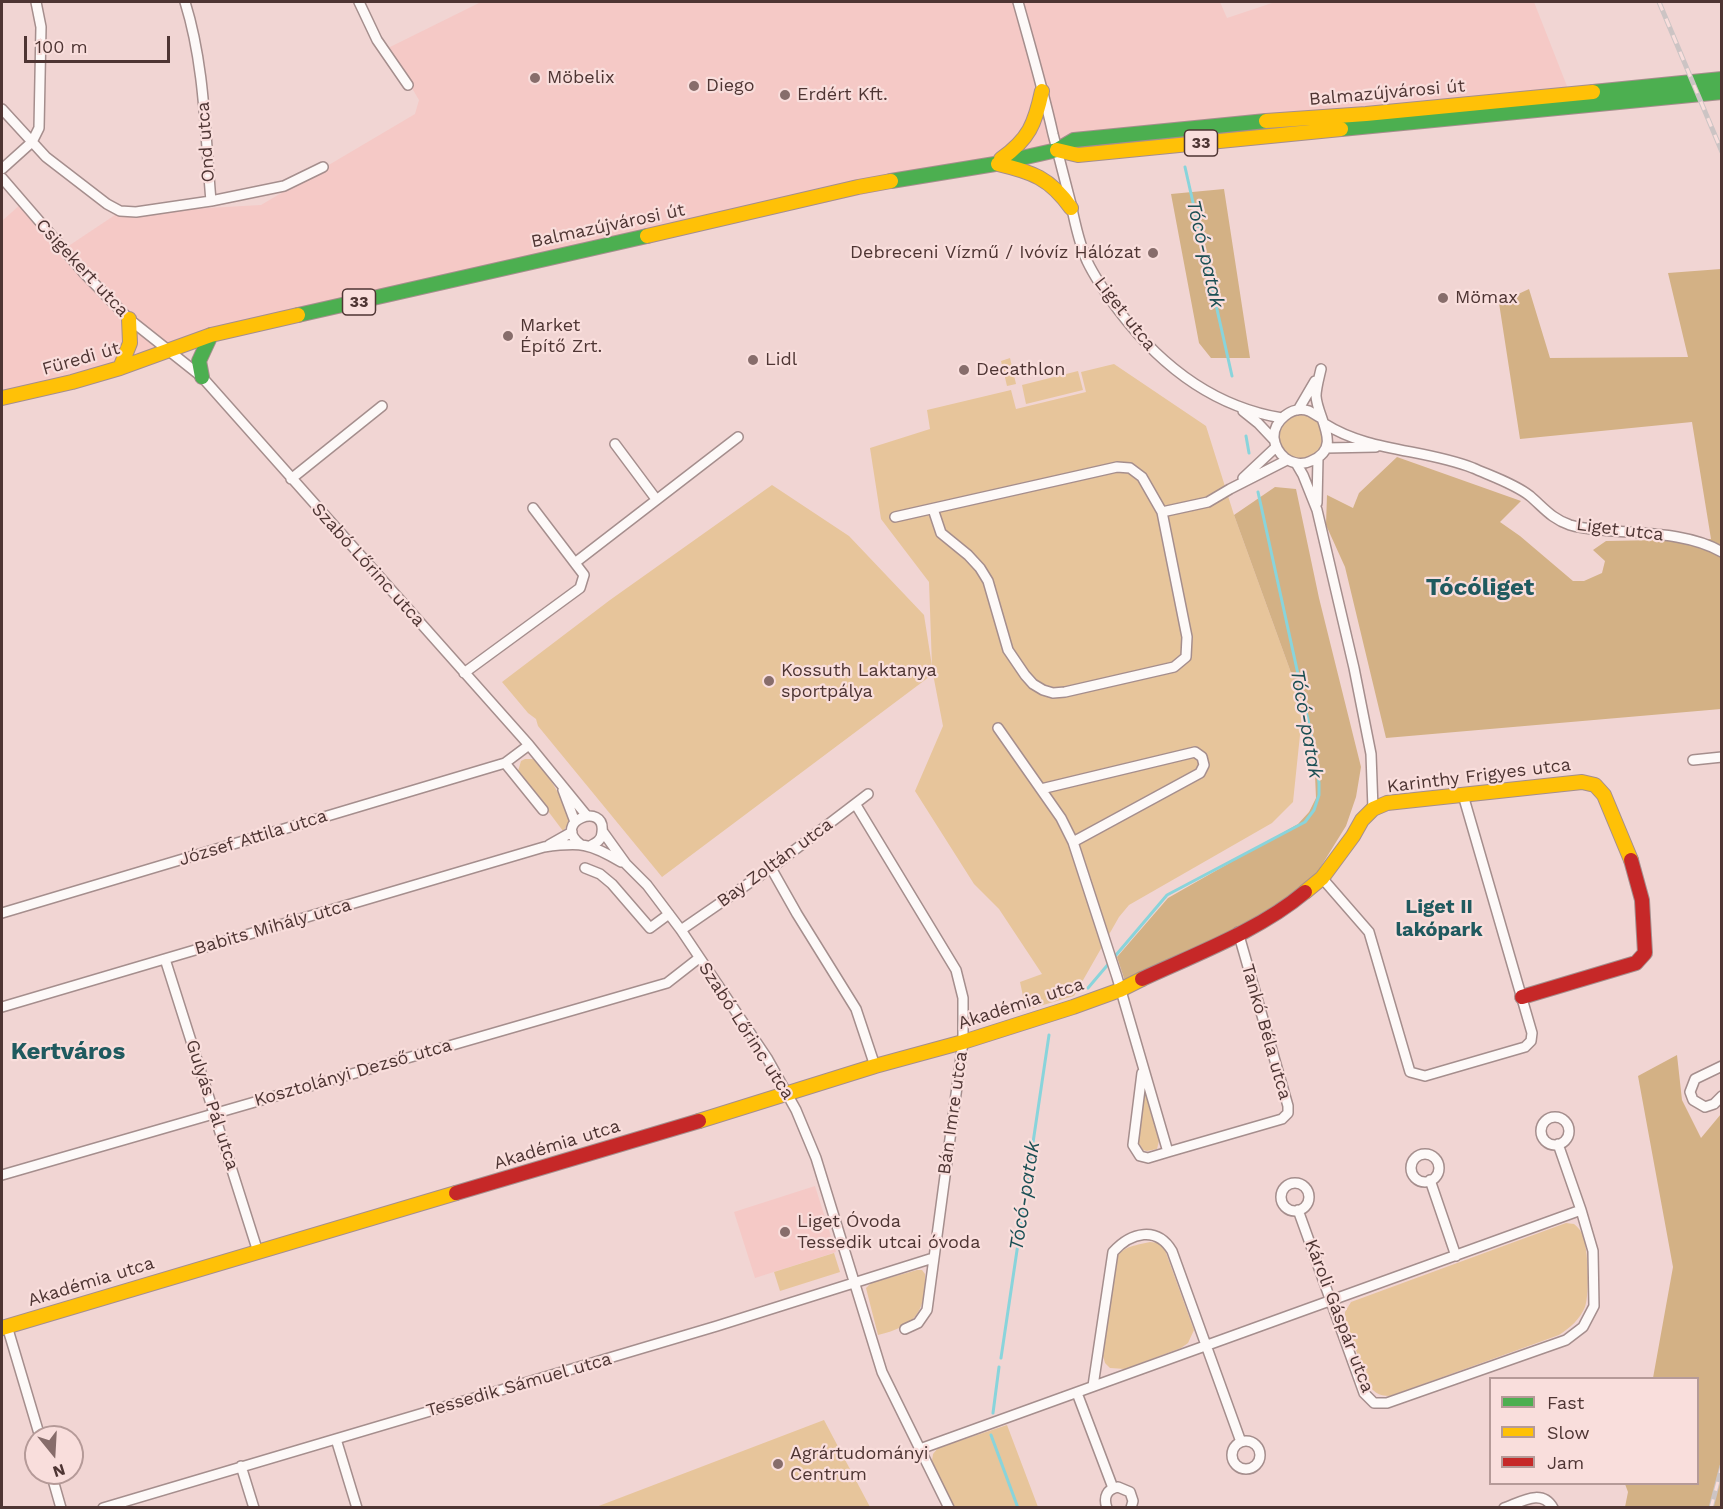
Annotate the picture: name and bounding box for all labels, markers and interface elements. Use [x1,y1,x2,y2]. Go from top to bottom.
scale bar [27,24,172,62]
text: 100 m [35,36,88,57]
place label: Möbelix [547,67,615,89]
marker: Möbelix [528,71,542,85]
place label: Diego [706,75,754,97]
street label: Balmazújvárosi út [1308,75,1466,111]
marker: Diego [687,79,701,93]
place label: Erdért Kft. [797,84,888,106]
marker: Erdért Kft. [778,88,792,102]
street label: Ond utca [192,101,220,183]
road number: 33 [1184,130,1218,156]
water label: Tócó-patak [1181,197,1229,311]
street label: Balmazújvárosi út [529,199,687,253]
street label: Csigekert utca [31,214,133,322]
place label: Debreceni Vízmű / Ivóvíz Hálózat [850,242,1141,264]
marker: Debreceni Vízmű / Ivóvíz Hálózat [1146,246,1160,260]
street label: Liget utca [1089,273,1161,355]
place label: Mömax [1455,287,1518,309]
road number: 33 [342,289,376,315]
marker: Mömax [1436,291,1450,305]
place label: Market Építő Zrt. [520,315,602,358]
marker: Market Építő Zrt. [501,329,515,343]
street label: Füredi út [40,338,122,380]
place label: Lidl [765,349,797,371]
marker: Lidl [746,353,760,367]
place label: Decathlon [976,359,1065,381]
marker: Decathlon [957,363,971,377]
street label: Szabó Lőrinc utca [307,499,429,631]
street label: Liget utca [1575,514,1665,546]
district label: Tócóliget [1426,574,1534,602]
place label: Kossuth Laktanya sportpálya [781,660,937,702]
water label: Tócó-patak [1285,667,1327,781]
marker: Kossuth Laktanya sportpálya [762,674,776,688]
street label: Karinthy Frigyes utca [1386,754,1572,798]
street label: József Attila utca [176,805,330,871]
street label: Bay Zoltán utca [713,814,837,912]
street label: Babits Mihály utca [192,894,354,960]
district label: Liget II lakópark [1395,895,1483,942]
street label: Szabó Lőrinc utca [694,958,798,1104]
street label: Tankó Béla utca [1236,962,1296,1102]
street label: Akadémia utca [955,973,1087,1035]
street label: Kosztolányi Dezső utca [252,1034,454,1112]
street label: Gulyás Pál utca [181,1037,243,1173]
district label: Kertváros [11,1038,125,1066]
street label: Bán Imre utca [934,1050,972,1176]
street label: Akadémia utca [491,1116,623,1174]
water label: Tócó-patak [1004,1140,1046,1252]
place label: Liget Óvoda Tessedik utcai óvoda [797,1211,980,1254]
marker: Liget Óvoda Tessedik utcai óvoda [778,1225,792,1239]
street label: Károli Gáspár utca [1300,1236,1378,1396]
street label: Akadémia utca [25,1253,157,1311]
street label: Tessedik Sámuel utca [424,1348,614,1422]
legend [1489,1377,1699,1485]
text: Fast [1547,1392,1584,1413]
text: Slow [1547,1422,1590,1443]
north arrow [24,1425,84,1485]
place label: Agrártudományi Centrum [790,1443,929,1486]
text: Jam [1547,1452,1584,1473]
marker: Agrártudományi Centrum [771,1457,785,1471]
text: N [51,1460,68,1482]

